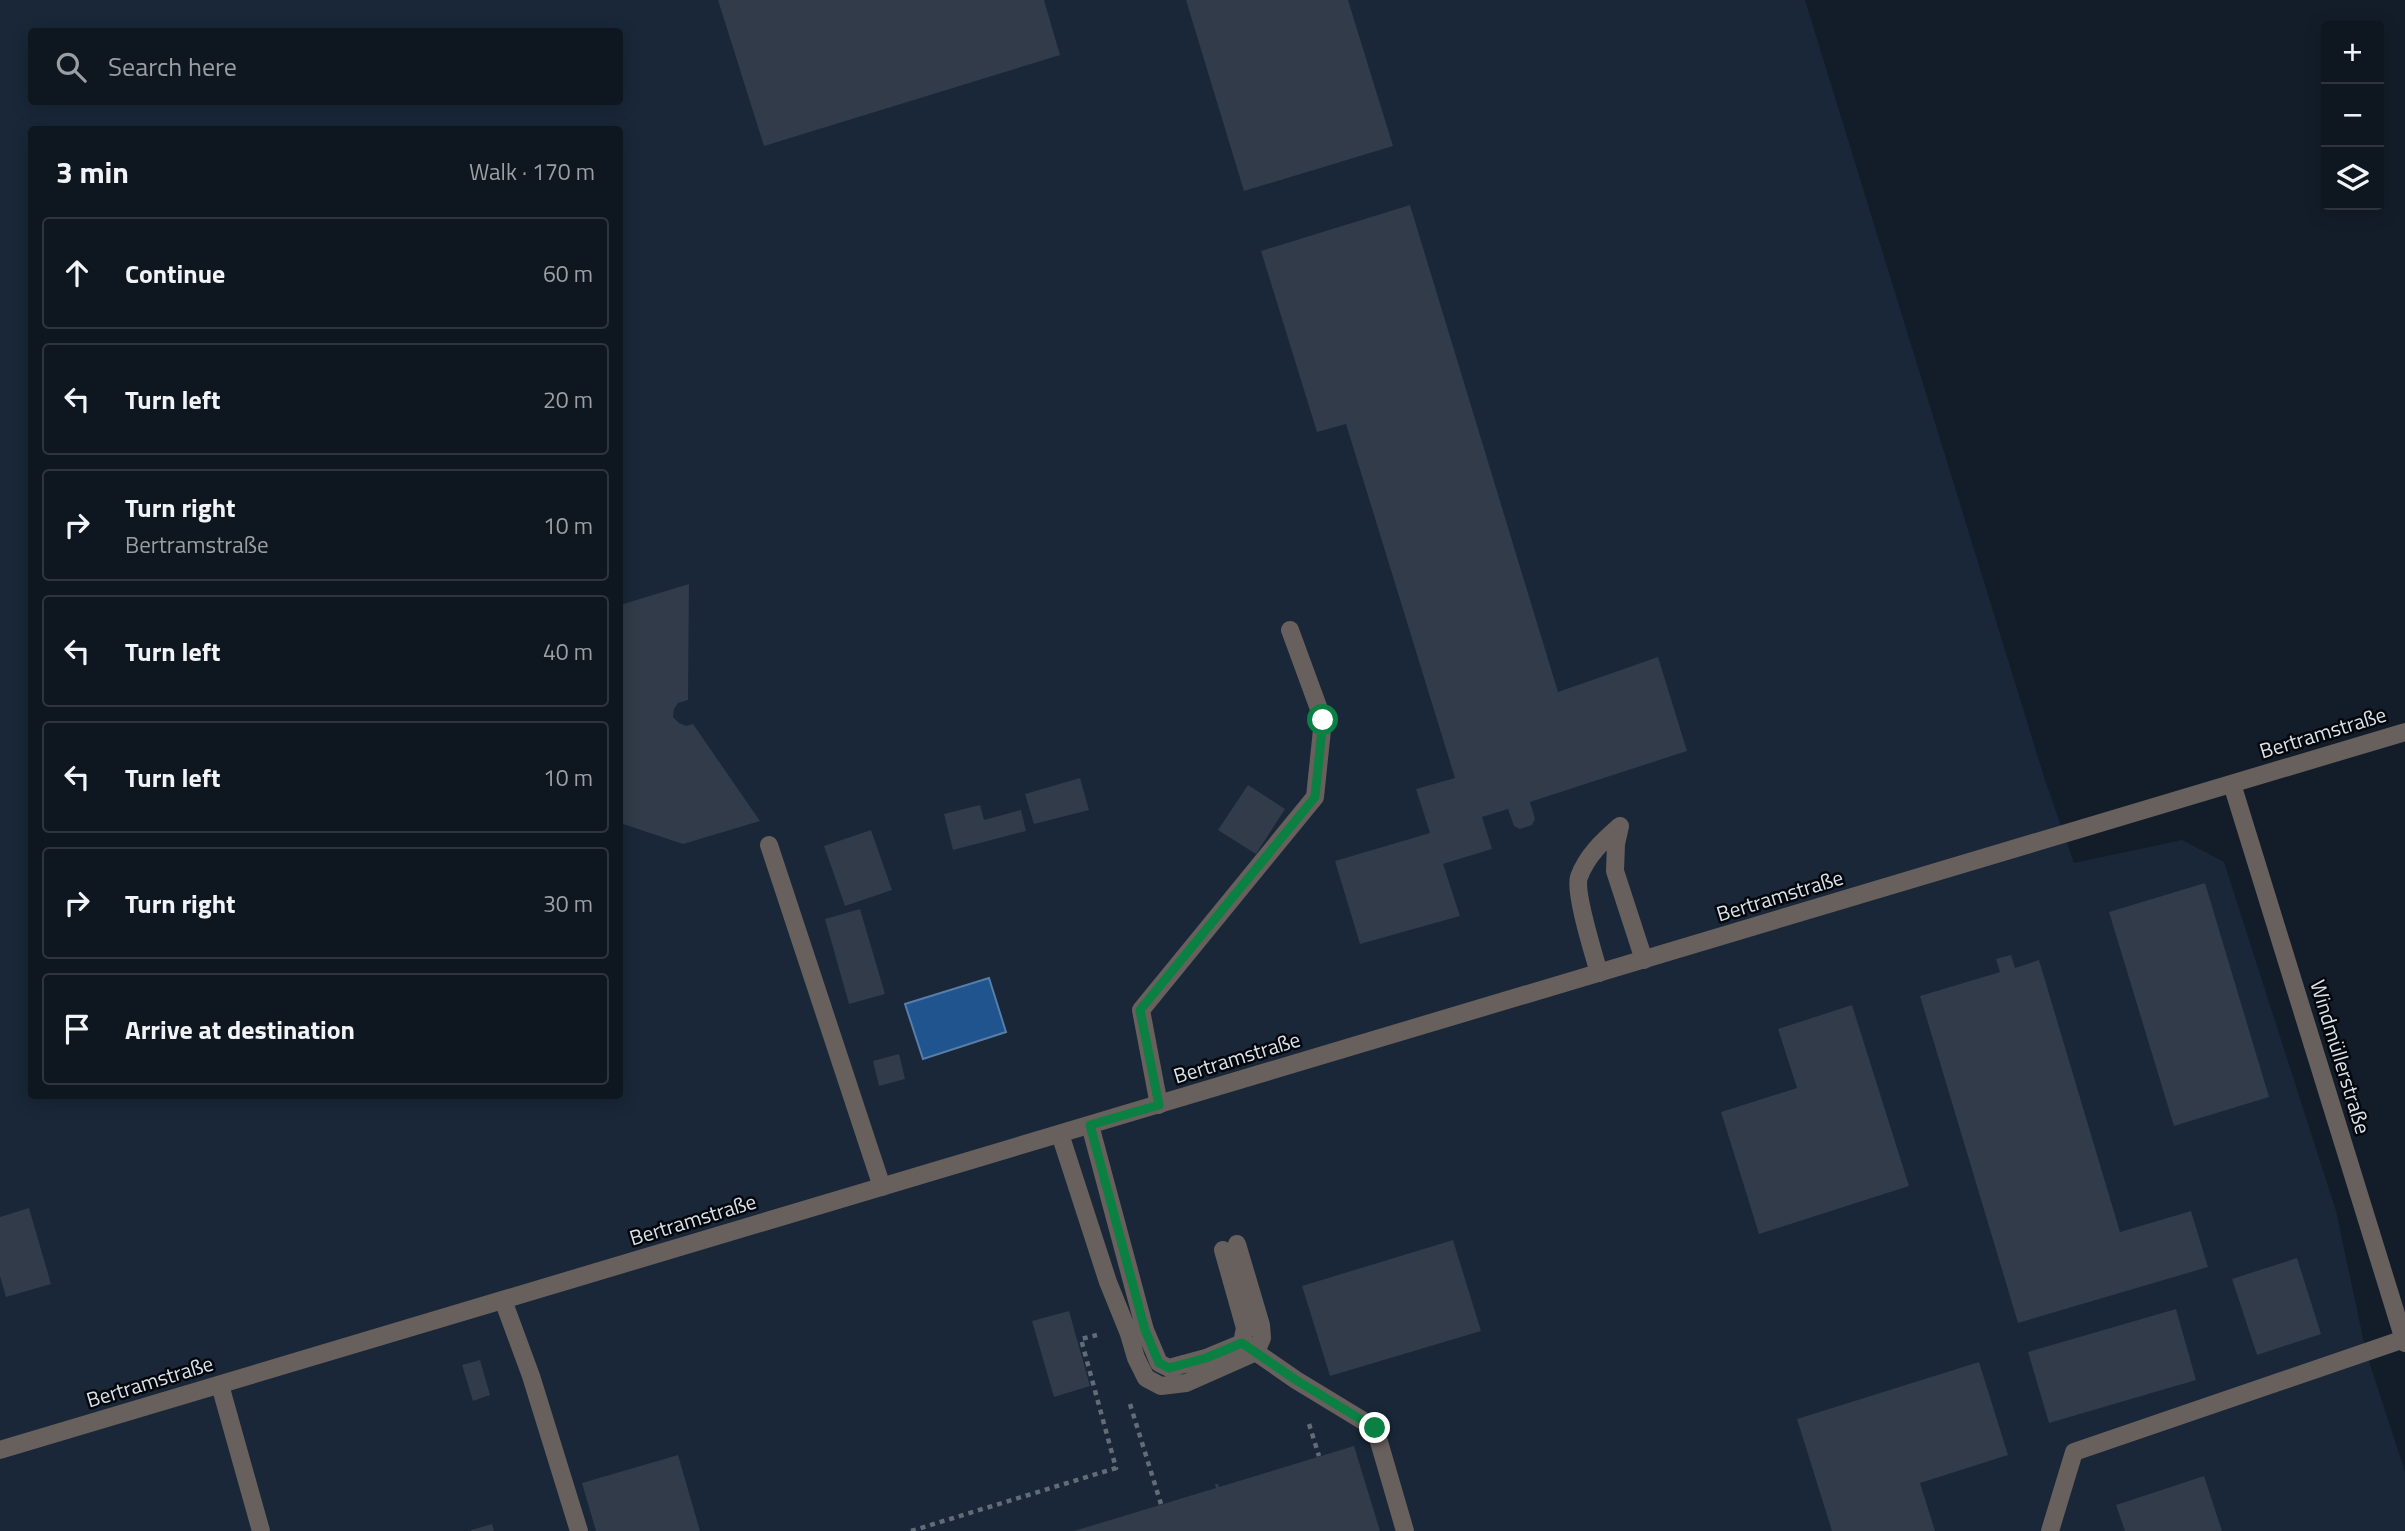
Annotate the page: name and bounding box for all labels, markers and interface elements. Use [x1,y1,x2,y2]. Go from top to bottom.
map controls [2321,21,2384,210]
button: + [2321,21,2384,84]
search box [28,28,623,105]
text: Search here [108,47,237,86]
icon: search [52,48,90,86]
button: − [2321,84,2384,147]
button: layers [2321,147,2384,210]
text: 3 min [56,149,129,195]
text: Walk · 170 m [469,154,595,189]
icon: ahead [58,254,96,292]
text: Continue [125,254,225,293]
text: 60 m [543,256,593,291]
icon: left [58,380,96,418]
text: Turn left [125,380,220,419]
text: 20 m [543,382,593,417]
text: Turn right [125,488,236,527]
icon: right [58,506,96,544]
text: 10 m [543,508,593,543]
text: Bertramstraße [125,527,269,562]
icon: left [58,632,96,670]
text: Turn left [125,632,220,671]
text: 40 m [543,634,593,669]
street label: Bertramstraße [2255,698,2390,767]
route start [1307,704,1338,735]
icon: left [58,758,96,796]
text: Turn left [125,758,220,797]
text: 10 m [543,760,593,795]
street label: Bertramstraße [1712,861,1847,930]
icon: right [58,884,96,922]
text: Turn right [125,884,236,923]
text: 30 m [543,886,593,921]
street label: Windmüllerstraße [2302,976,2380,1138]
icon: arrive [58,1010,96,1048]
text: Arrive at destination [125,1010,355,1049]
street label: Bertramstraße [1169,1023,1304,1092]
street label: Bertramstraße [625,1185,760,1254]
street label: Bertramstraße [82,1347,217,1416]
route end [1359,1412,1390,1443]

